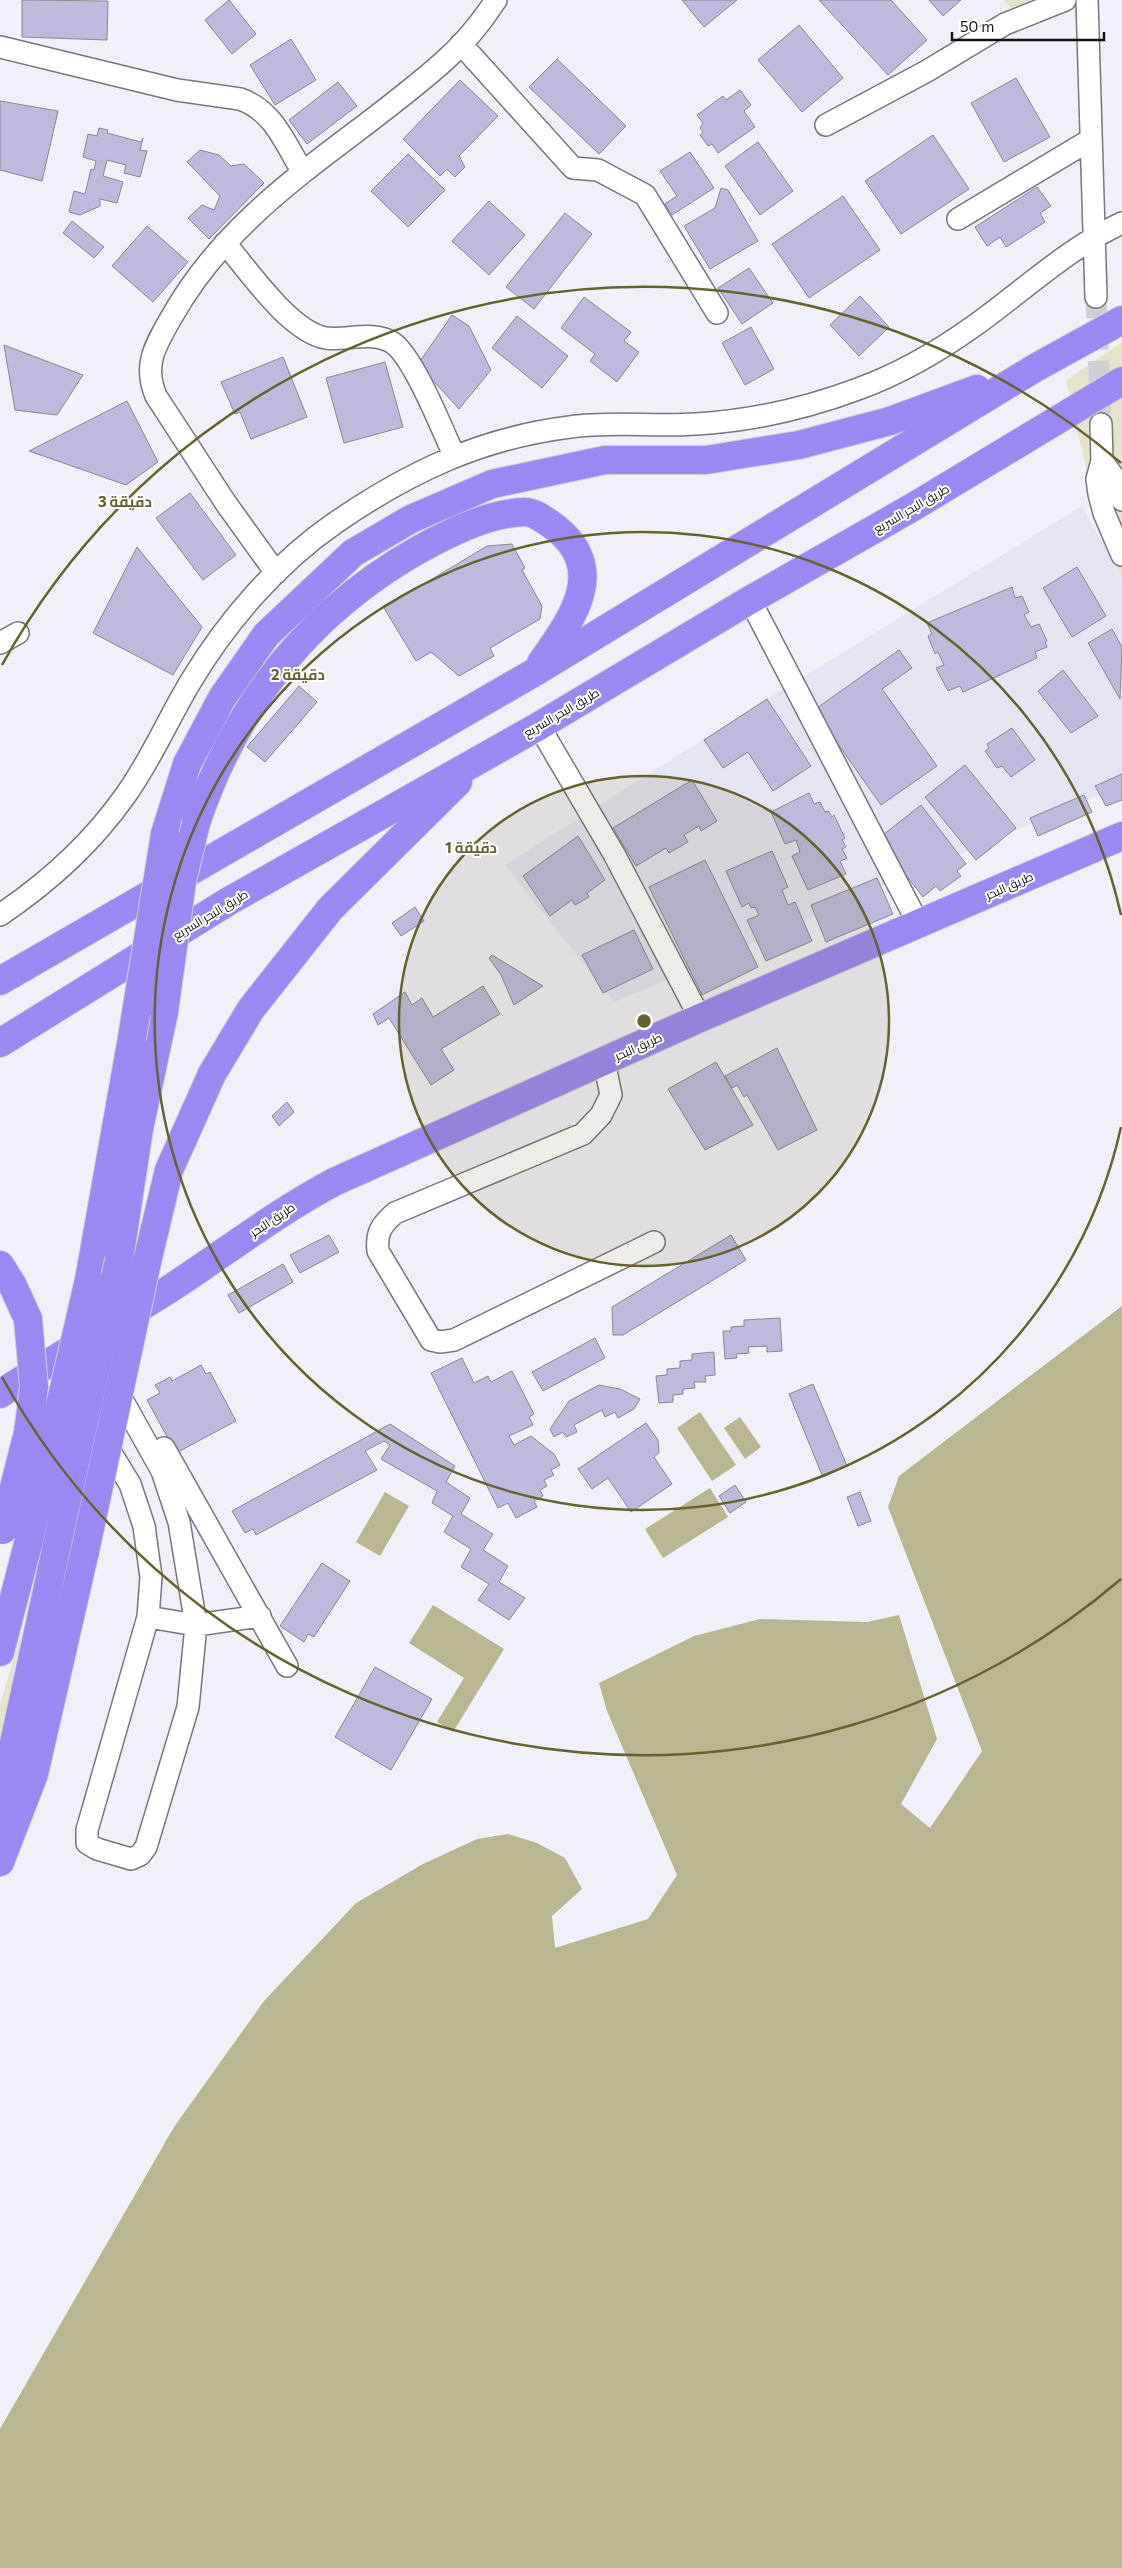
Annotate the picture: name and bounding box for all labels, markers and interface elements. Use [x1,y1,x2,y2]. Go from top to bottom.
scale bar [952,10,1104,42]
text: 50 m [960,17,994,35]
street label: طريق البحر السريع [871,481,952,537]
text: 3 دقيقة [98,492,152,510]
text: 2 دقيقة [271,665,325,683]
street label: طريق البحر السريع [521,685,602,741]
text: 1 دقيقة [445,838,497,856]
street label: طريق البحر [982,868,1035,903]
street label: طريق البحر السريع [170,886,251,944]
centre of rings [635,1012,653,1030]
street label: طريق البحر [611,1029,664,1064]
street label: طريق البحر [246,1199,298,1240]

